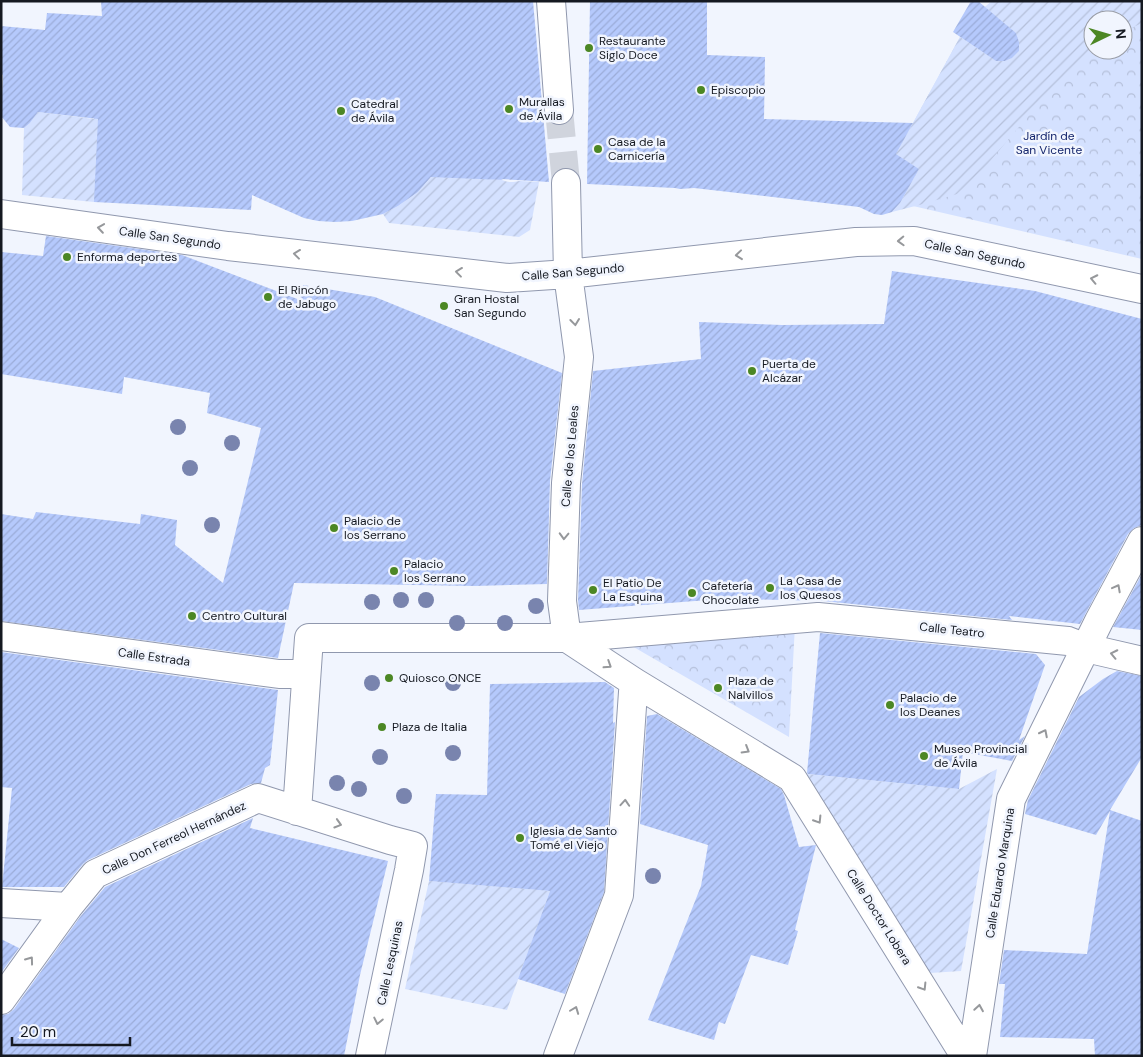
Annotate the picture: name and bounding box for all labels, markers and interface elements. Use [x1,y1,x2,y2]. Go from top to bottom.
north arrow [1083,10,1133,60]
text: N [1112,28,1130,40]
place label: Restaurante Siglo Doce [599,33,666,63]
marker: Restaurante Siglo Doce [583,42,595,54]
place label: Episcopio [711,82,766,98]
marker: Episcopio [695,84,707,96]
place label: Murallas de Ávila [519,94,565,124]
place label: Catedral de Ávila [351,96,398,126]
marker: Murallas de Ávila [503,103,515,115]
marker: Catedral de Ávila [335,105,347,117]
park label: Jardín de San Vicente [1016,128,1082,158]
place label: Casa de la Carnicería [608,134,666,164]
marker: Casa de la Carnicería [592,143,604,155]
one-way arrow [97,223,105,234]
street label: Calle San Segundo [118,223,222,253]
street label: Calle San Segundo [923,235,1027,273]
one-way arrow [896,236,904,246]
place label: Enforma deportes [77,249,177,265]
one-way arrow [293,249,301,260]
one-way arrow [734,249,742,260]
marker: Enforma deportes [61,251,73,263]
street label: Calle San Segundo [521,260,625,284]
one-way arrow [454,267,462,278]
one-way arrow [1090,274,1098,285]
place label: El Rincón de Jabugo [278,282,336,312]
marker: El Rincón de Jabugo [262,291,274,303]
place label: Gran Hostal San Segundo [454,291,526,321]
marker: Gran Hostal San Segundo [438,300,450,312]
one-way arrow [569,318,579,327]
place label: Puerta de Alcázar [762,356,816,386]
marker: Puerta de Alcázar [746,365,758,377]
street label: Calle de los Leales [558,405,582,507]
place label: Palacio de los Serrano [344,513,406,543]
marker: Palacio de los Serrano [328,522,340,534]
one-way arrow [559,532,569,540]
place label: Palacio los Serrano [404,556,466,586]
marker: Palacio los Serrano [388,565,400,577]
place label: La Casa de los Quesos [780,573,841,603]
place label: El Patio De La Esquina [603,575,663,605]
place label: Cafetería Chocolate [702,578,759,608]
marker: La Casa de los Quesos [764,582,776,594]
marker: El Patio De La Esquina [587,584,599,596]
one-way arrow [1111,584,1121,593]
marker: Cafetería Chocolate [686,587,698,599]
place label: Centro Cultural [202,608,287,624]
marker: Centro Cultural [186,610,198,622]
street label: Calle Teatro [919,619,985,641]
street label: Calle Estrada [117,644,191,670]
one-way arrow [1109,650,1118,660]
one-way arrow [603,658,612,668]
place label: Quiosco ONCE [399,670,482,686]
marker: Quiosco ONCE [383,672,395,684]
place label: Plaza de Nalvillos [728,673,774,703]
marker: Plaza de Nalvillos [712,682,724,694]
place label: Palacio de los Deanes [900,690,960,720]
marker: Palacio de los Deanes [884,699,896,711]
place label: Plaza de Italia [392,719,467,735]
marker: Plaza de Italia [376,721,388,733]
one-way arrow [1038,729,1048,738]
place label: Museo Provincial de Ávila [934,741,1027,771]
one-way arrow [741,744,750,754]
marker: Museo Provincial de Ávila [918,750,930,762]
street label: Calle Don Ferreol Hernández [99,798,249,878]
one-way arrow [619,799,630,807]
street label: Calle Eduardo Marquina [982,807,1018,939]
one-way arrow [812,814,822,823]
one-way arrow [333,818,341,828]
place label: Iglesia de Santo Tomé el Viejo [530,823,617,853]
marker: Iglesia de Santo Tomé el Viejo [514,832,526,844]
street label: Calle Doctor Lobera [843,866,915,968]
street label: Calle Lesquinas [373,919,407,1007]
one-way arrow [24,956,33,966]
one-way arrow [916,982,926,991]
one-way arrow [974,1003,984,1012]
one-way arrow [569,1006,579,1015]
scale bar [12,1014,130,1046]
one-way arrow [373,1016,384,1025]
text: 20 m [20,1022,56,1042]

